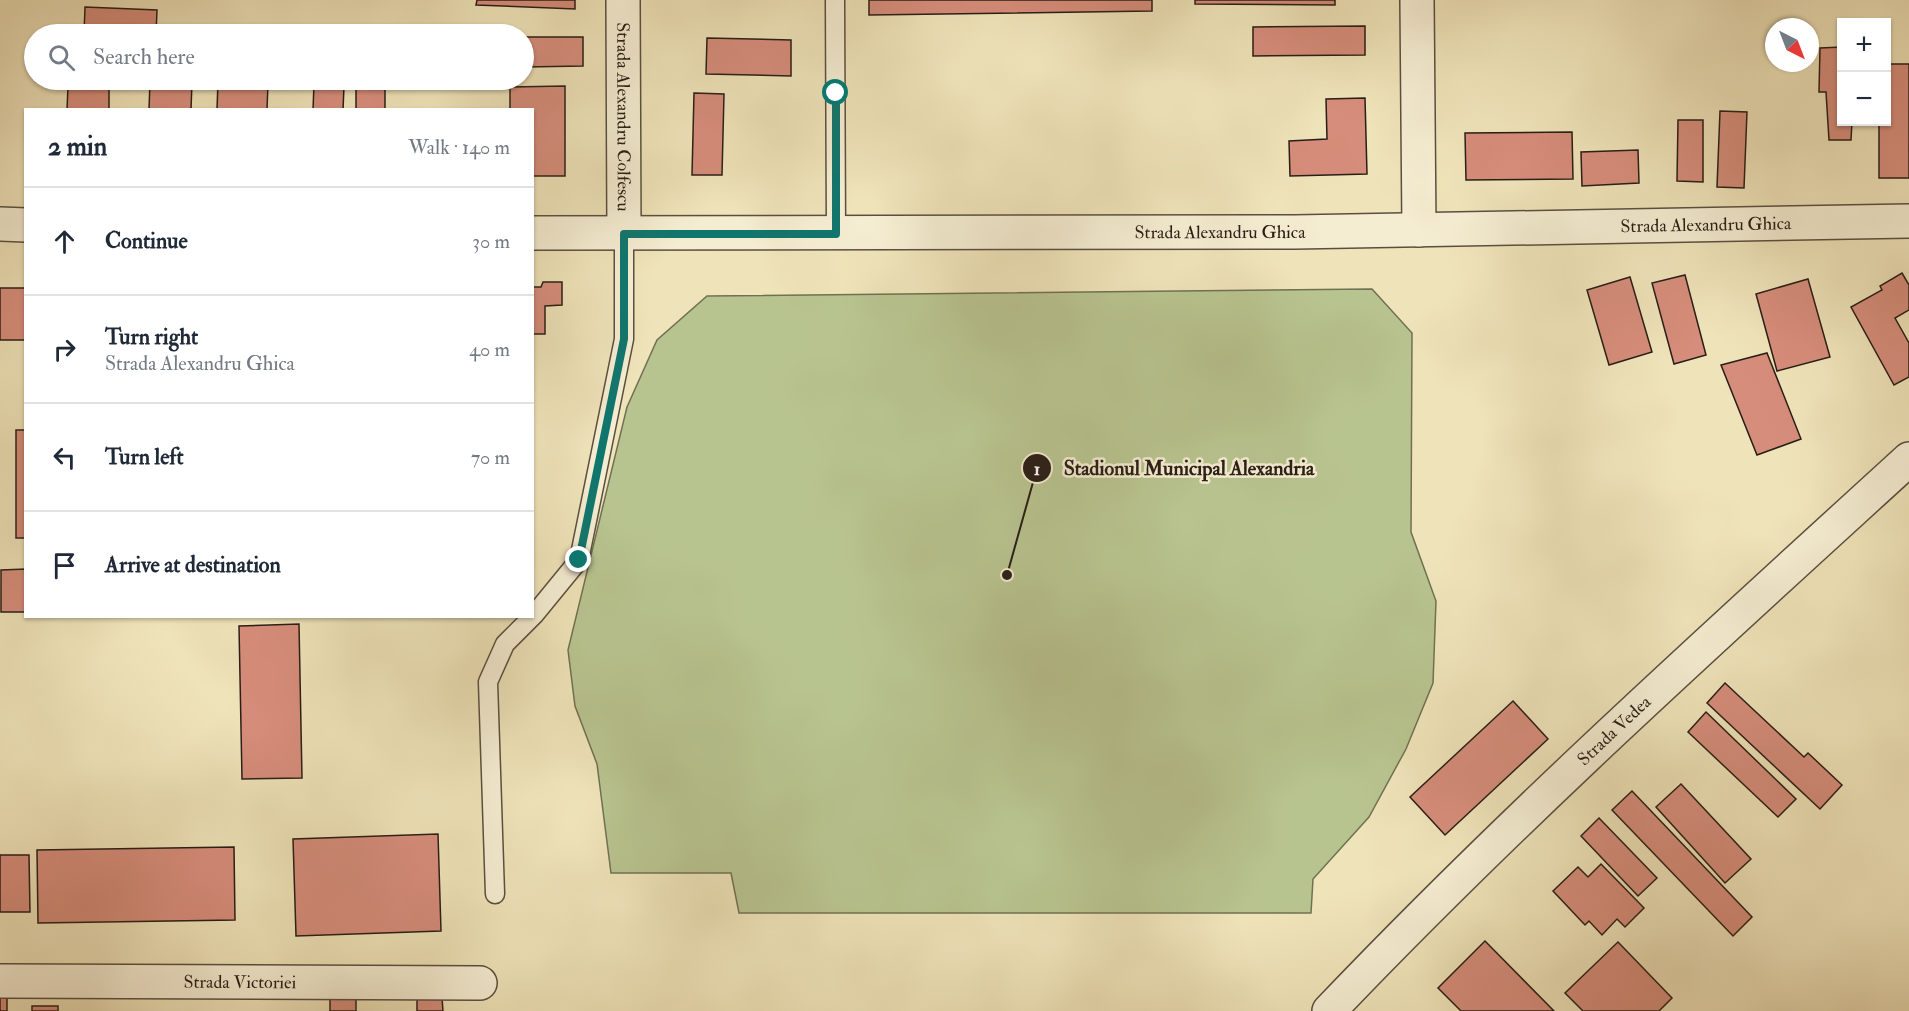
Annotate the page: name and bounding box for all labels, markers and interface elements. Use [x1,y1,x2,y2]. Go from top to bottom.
north arrow [1765,18,1819,72]
map controls [1837,18,1891,126]
button: + [1837,18,1891,72]
street label: Strada Alexandru Colfescu [611,22,635,212]
search box [24,24,534,90]
icon: search [45,41,78,74]
text: Search here [93,43,195,71]
button: − [1837,72,1891,126]
route start [822,79,848,105]
text: 2 min [48,131,107,163]
text: Walk · 140 m [408,135,510,160]
street label: Strada Alexandru Ghica [1620,212,1792,238]
street label: Strada Alexandru Ghica [1135,221,1306,244]
icon: ahead [48,225,81,258]
text: Continue [105,227,188,255]
text: 30 m [472,229,510,254]
text: Turn right [105,323,198,351]
icon: right [48,333,81,366]
text: 40 m [469,337,510,362]
text: Strada Alexandru Ghica [105,351,295,376]
icon: left [48,441,81,474]
text: Turn left [105,443,184,471]
text: 70 m [471,445,510,470]
callout: Stadionul Municipal Alexandria [1022,449,1326,487]
text: Stadionul Municipal Alexandria [1064,456,1315,482]
text: 1 [1034,458,1040,481]
route end [565,546,591,572]
icon: arrive [48,549,81,582]
text: Arrive at destination [105,551,281,579]
street label: Strada Vedea [1573,690,1656,771]
street label: Strada Victoriei [183,971,297,994]

